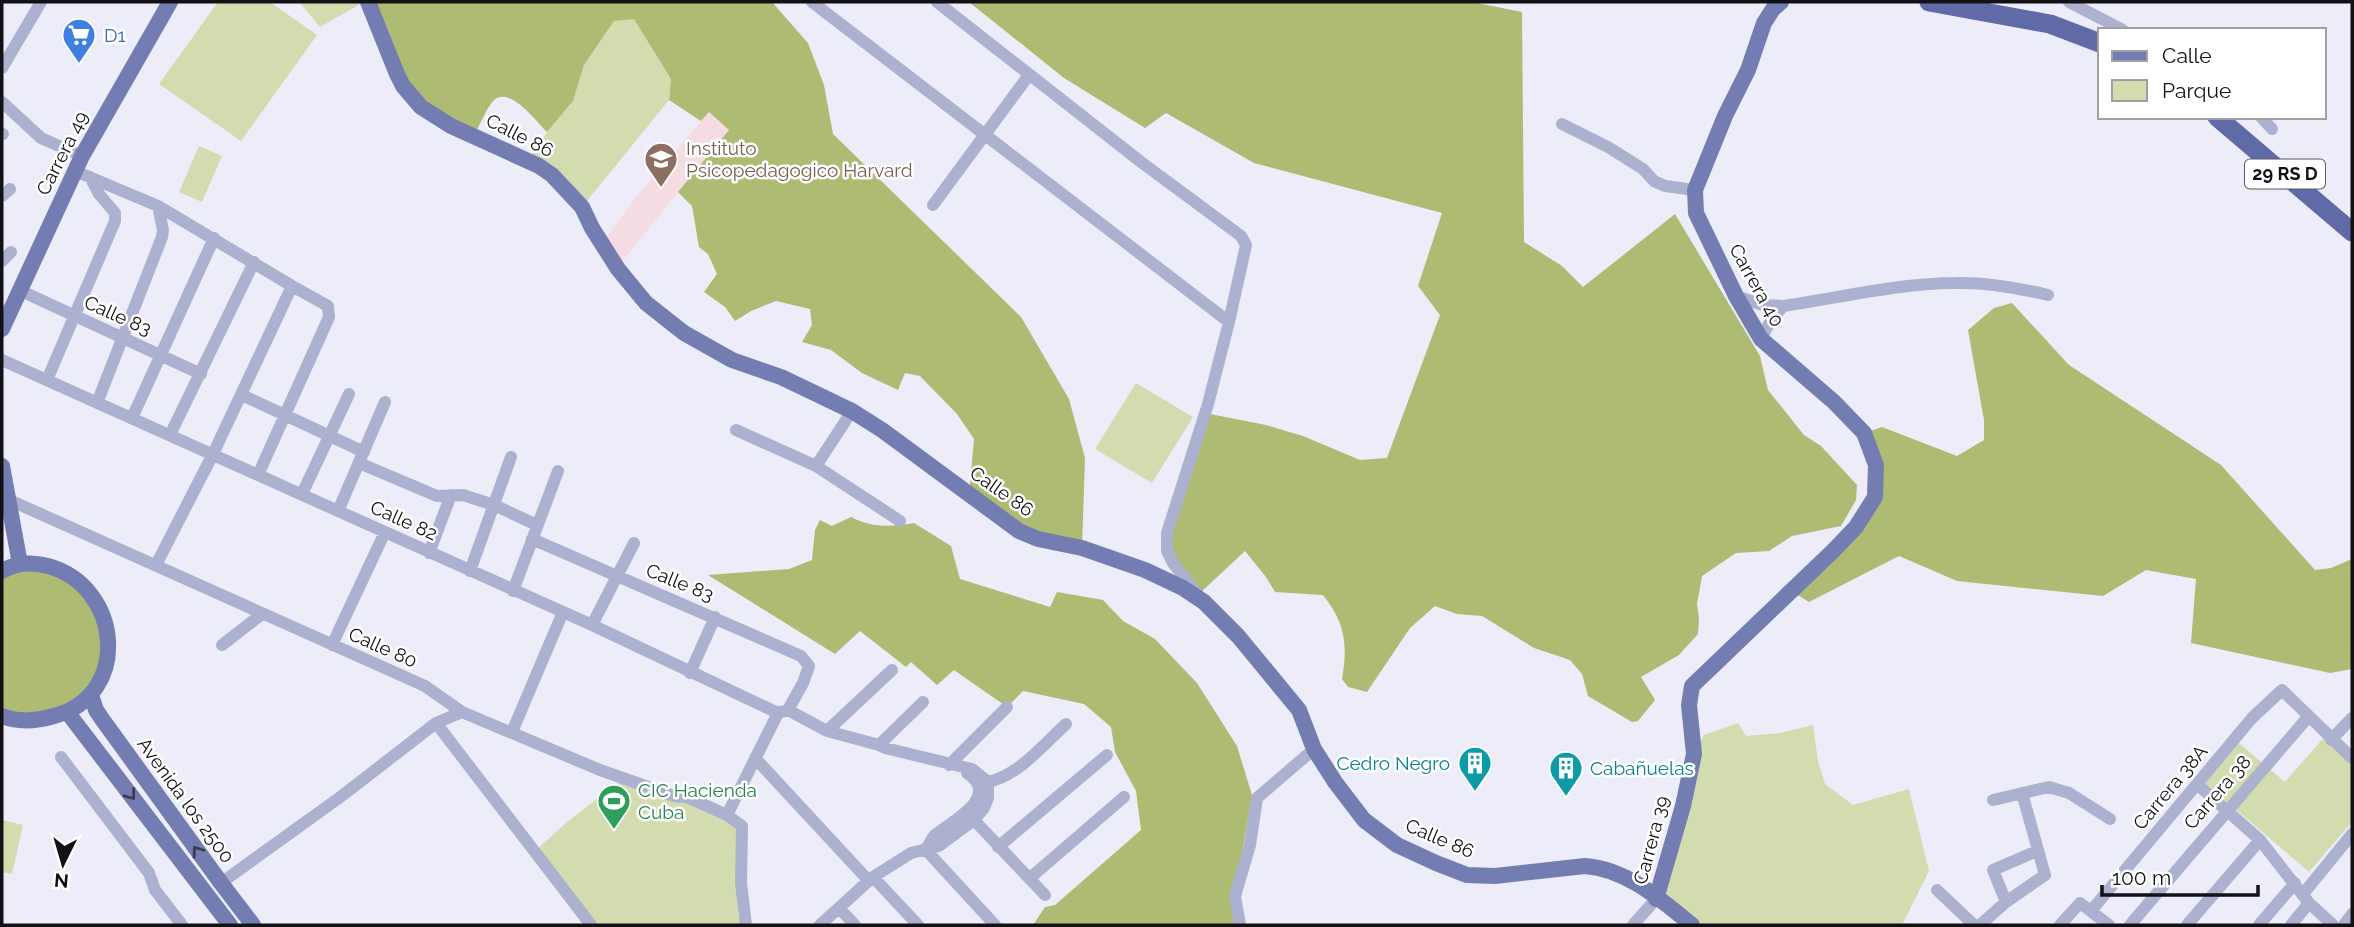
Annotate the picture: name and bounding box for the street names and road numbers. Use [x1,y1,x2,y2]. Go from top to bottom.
street label: Carrera 49 [32,108,92,198]
street label: Calle 86 [483,109,557,161]
road number: 29 RS D [2245,160,2325,188]
street label: Carrera 40 [1725,240,1789,330]
street label: Calle 83 [81,290,155,340]
street label: Calle 86 [966,461,1038,521]
street label: Calle 82 [367,496,441,544]
street label: Calle 83 [643,558,717,606]
street label: Calle 80 [345,622,421,672]
street label: Avenida los 2500 [133,733,239,867]
street label: Carrera 38A [2128,740,2212,834]
street label: Carrera 38 [2179,751,2255,833]
street label: Carrera 39 [1629,793,1673,887]
street label: Calle 86 [1402,814,1478,862]

